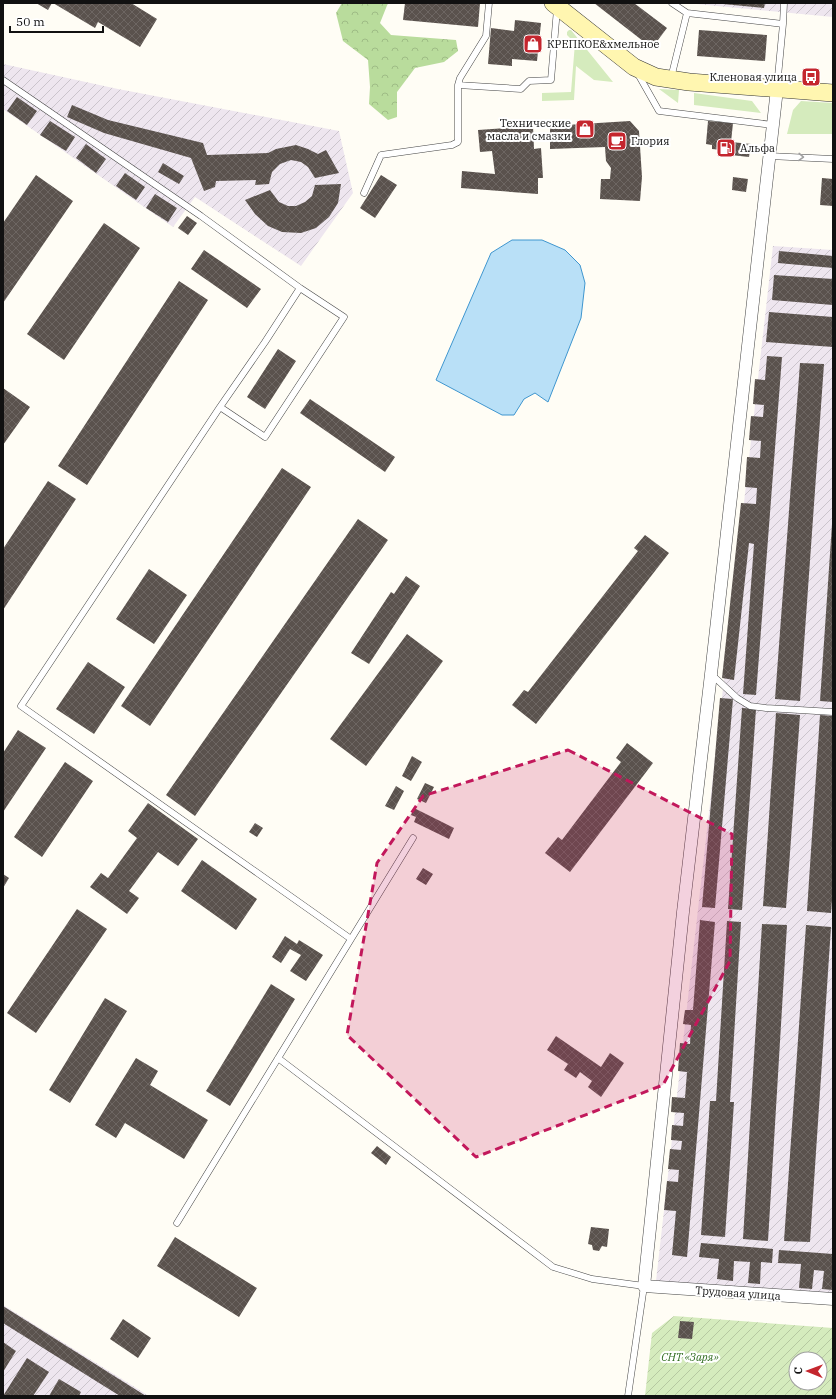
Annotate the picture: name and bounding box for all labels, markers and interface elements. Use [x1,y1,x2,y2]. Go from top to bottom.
scale bar [10,8,103,34]
text: 50 m [16,14,45,29]
shop icon: КРЕПКОЕ&хмельное [522,33,544,55]
place label: КРЕПКОЕ&хмельное [547,37,660,51]
bus stop icon: Кленовая улица [800,66,822,88]
place label: Кленовая улица [710,70,797,84]
place label: Технические масла и смазки [487,116,571,143]
shop icon: Технические масла и смазки [574,118,596,140]
cafe icon: Глория [606,130,628,152]
place label: Глория [631,134,670,148]
fuel station icon: Альфа [715,137,737,159]
place label: Альфа [740,141,775,155]
one-way arrow [798,153,804,162]
street label: Трудовая улица [695,1283,781,1303]
park label: СНТ «Заря» [661,1350,719,1364]
north arrow [788,1351,828,1391]
text: С [791,1367,805,1375]

